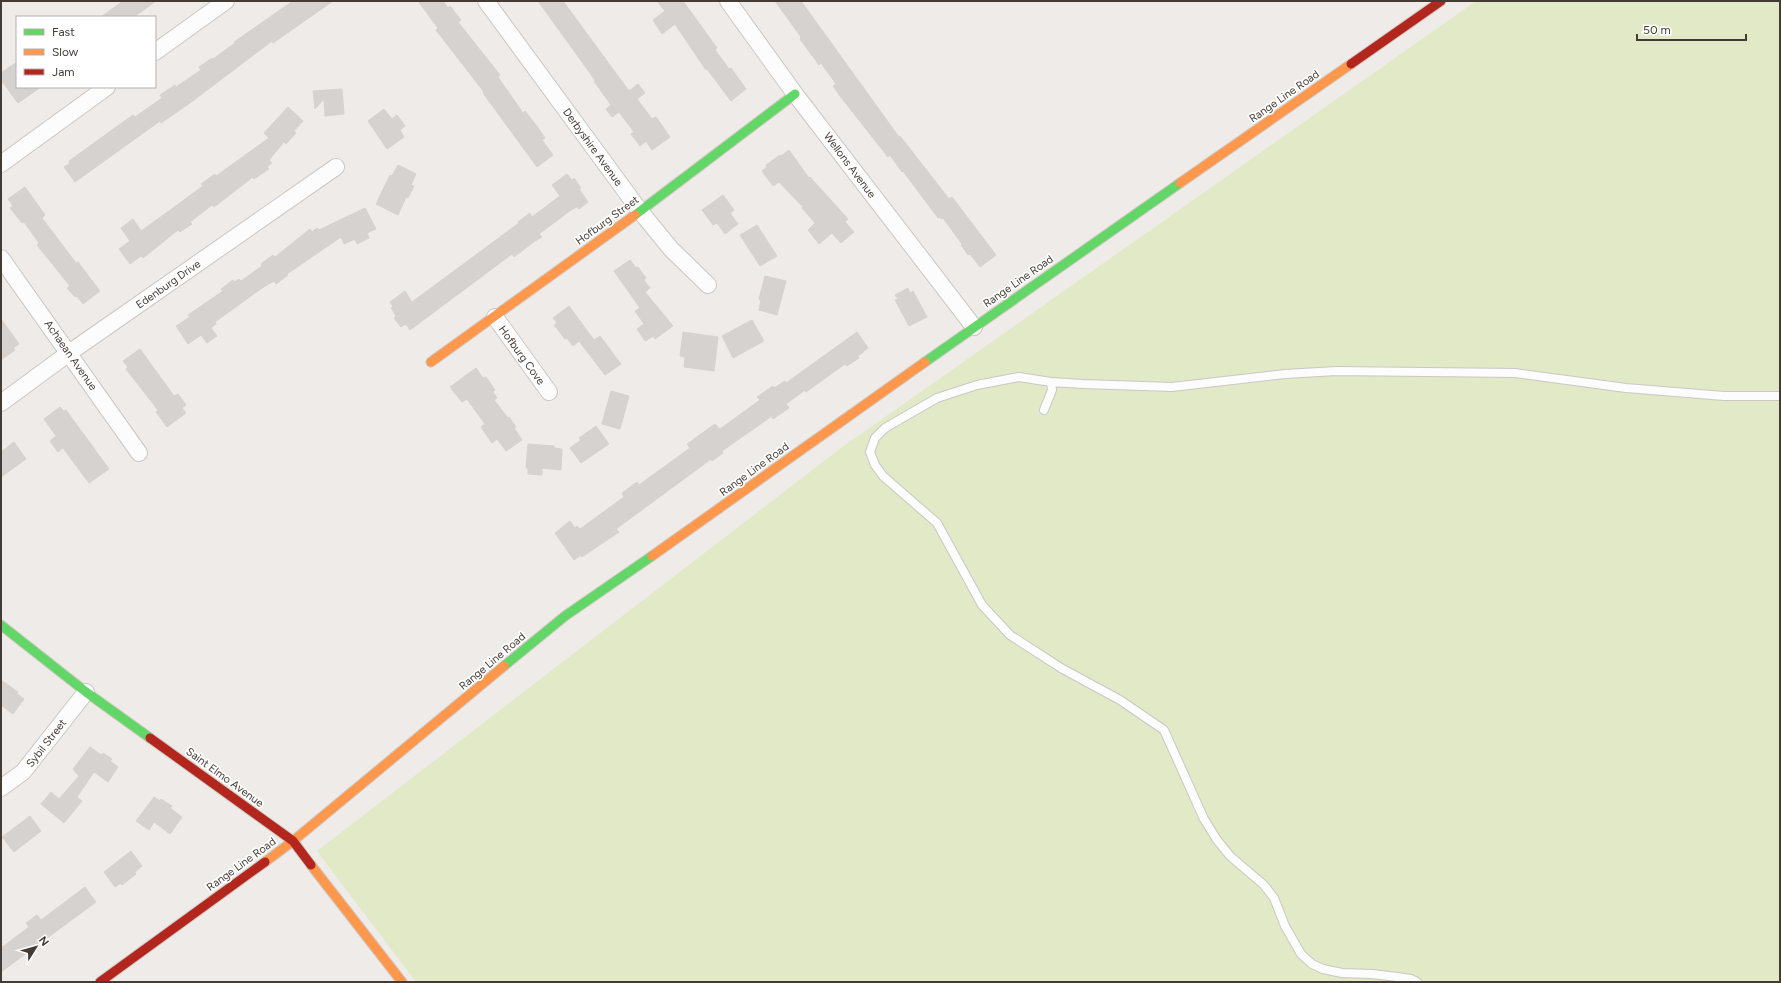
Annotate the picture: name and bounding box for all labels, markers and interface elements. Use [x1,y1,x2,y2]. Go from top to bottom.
legend [16,16,156,88]
scale bar [1637,16,1746,42]
text: 50 m [1643,23,1671,37]
text: Fast [52,25,75,39]
text: Slow [52,45,79,59]
text: Jam [52,65,75,79]
street label: Range Line Road [1247,67,1322,125]
street label: Derbyshire Avenue [560,106,625,189]
street label: Wellons Avenue [821,130,878,201]
street label: Hofburg Street [573,193,641,248]
street label: Range Line Road [981,252,1056,310]
street label: Edenburg Drive [133,257,203,312]
street label: Achaean Avenue [42,318,100,393]
street label: Hofburg Cove [496,323,547,387]
street label: Range Line Road [717,440,791,499]
street label: Range Line Road [457,630,528,693]
street label: Sybil Street [24,717,69,770]
street label: Saint Elmo Avenue [183,745,266,810]
street label: Range Line Road [204,835,278,894]
north arrow [16,927,56,967]
text: N [36,934,51,949]

